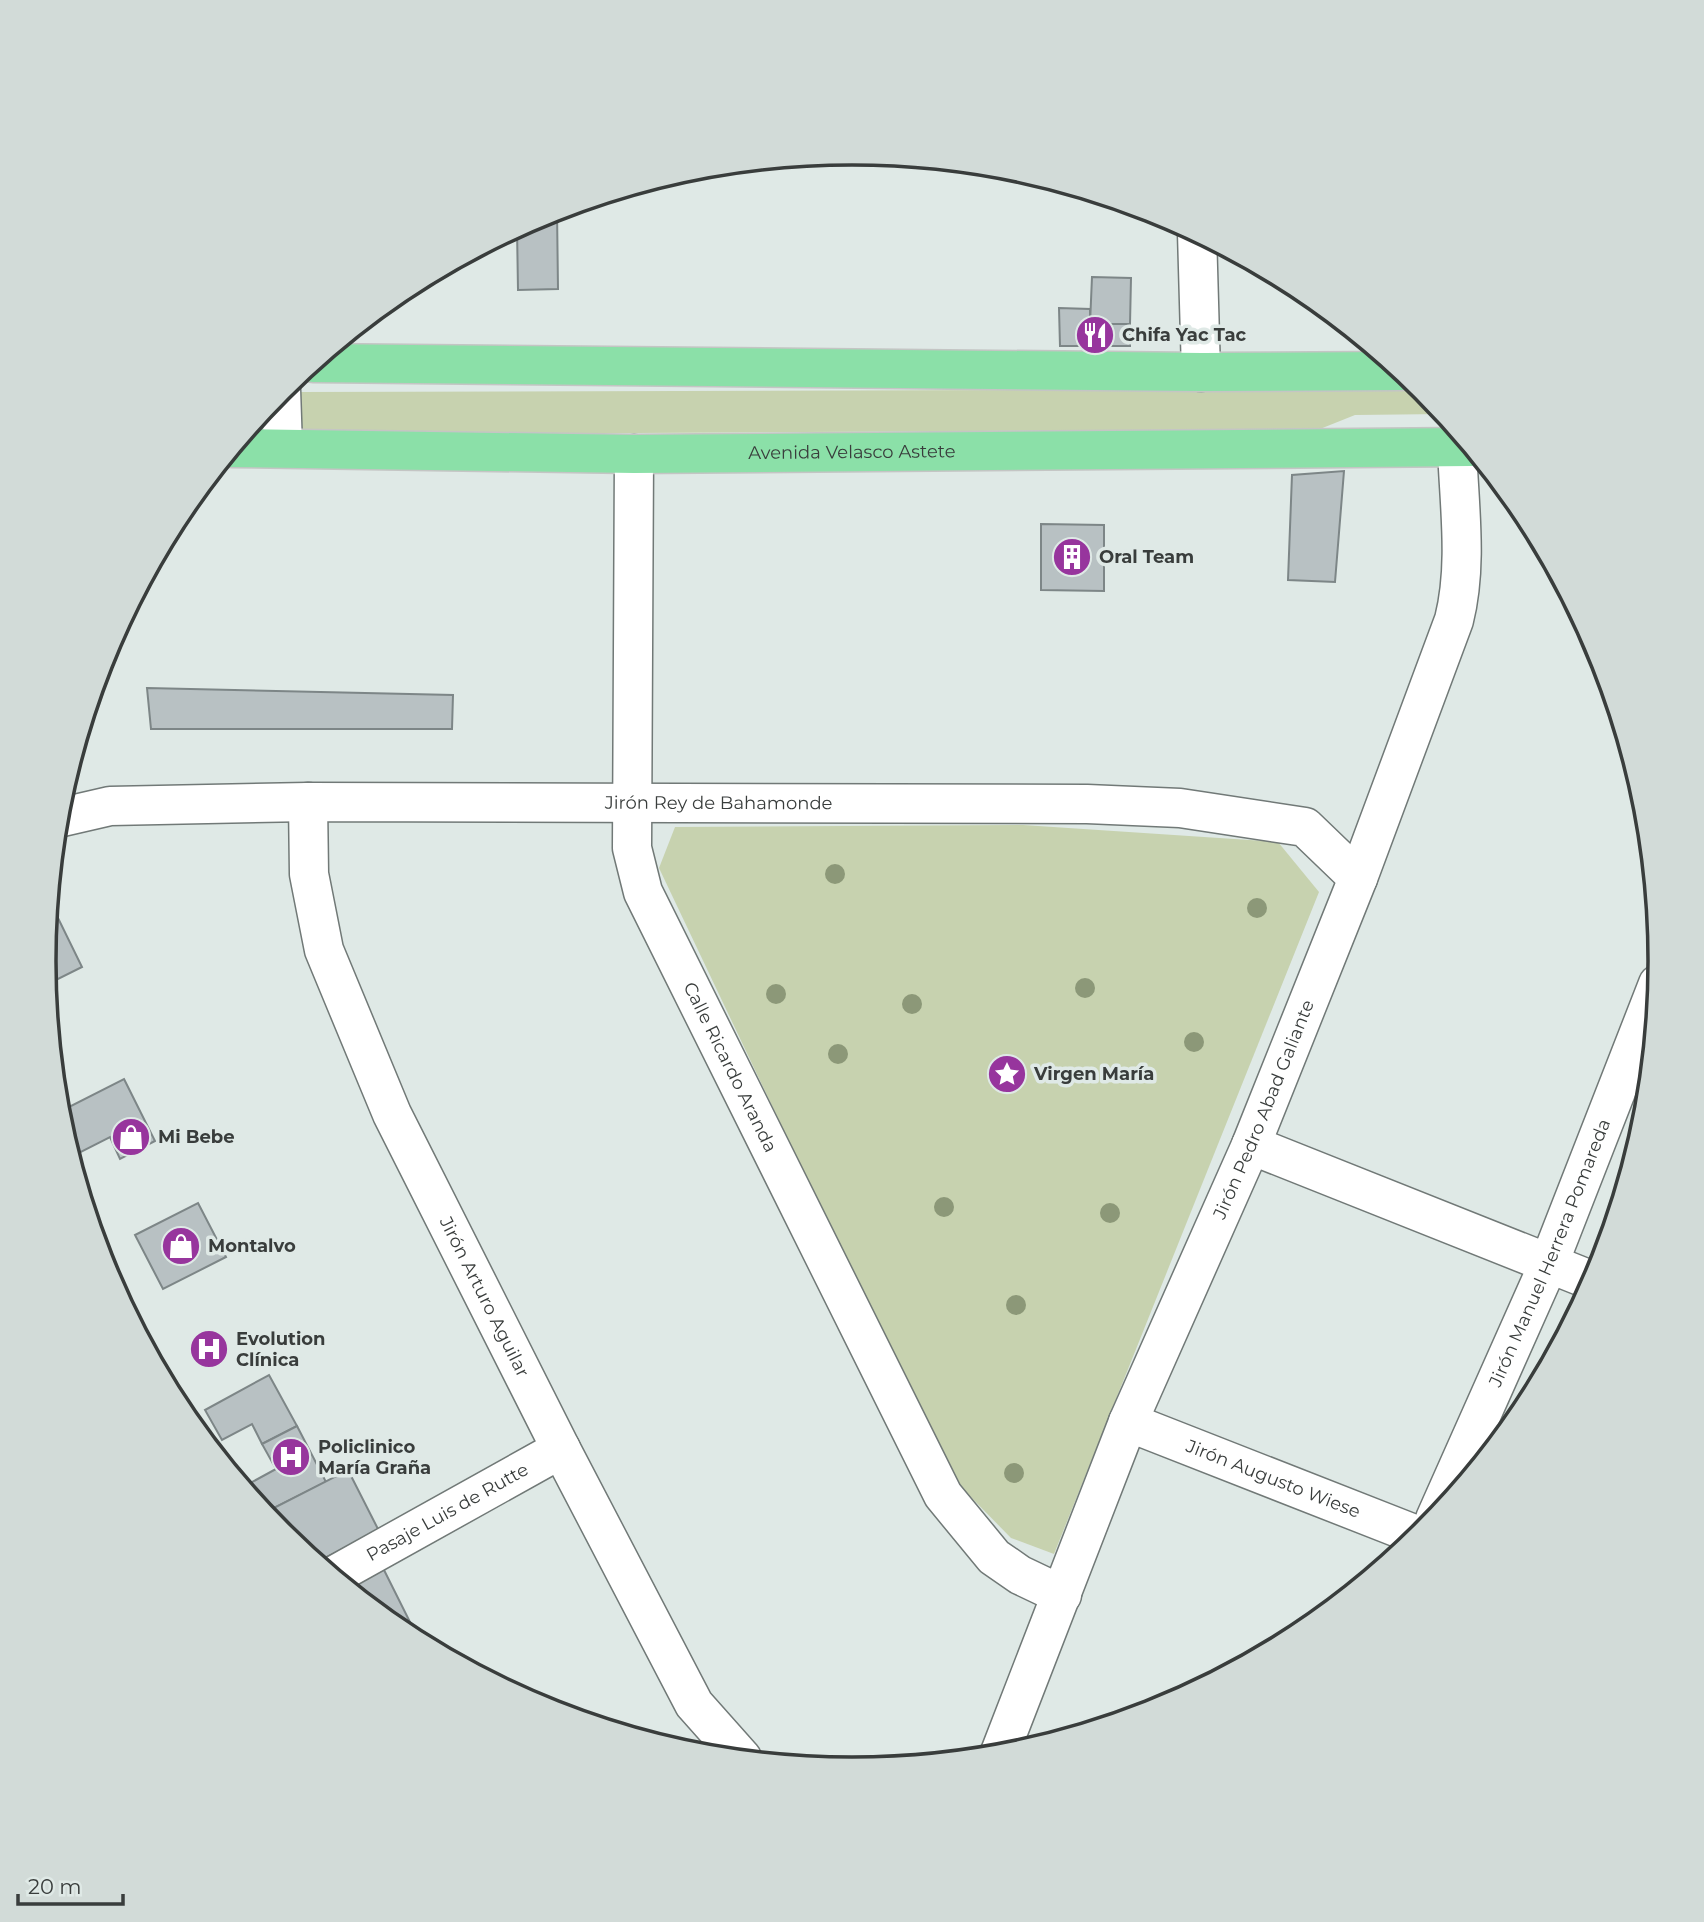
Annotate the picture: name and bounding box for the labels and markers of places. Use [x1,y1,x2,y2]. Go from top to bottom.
restaurant icon: Chifa Yac Tac [1074,314,1116,356]
place label: Chifa Yac Tac [1122,324,1247,346]
building icon: Oral Team [1051,536,1093,578]
place label: Oral Team [1099,546,1194,568]
place icon: Virgen María [986,1053,1028,1095]
place label: Virgen María [1033,1063,1154,1085]
shop icon: Mi Bebe [110,1116,152,1158]
place label: Mi Bebe [158,1126,235,1148]
shop icon: Montalvo [160,1225,202,1267]
place label: Montalvo [208,1235,296,1257]
hospital icon: Evolution Clínica [188,1328,230,1370]
place label: Evolution Clínica [236,1328,326,1371]
hospital icon: Policlinico María Graña [270,1436,312,1478]
place label: Policlinico María Graña [318,1436,431,1479]

